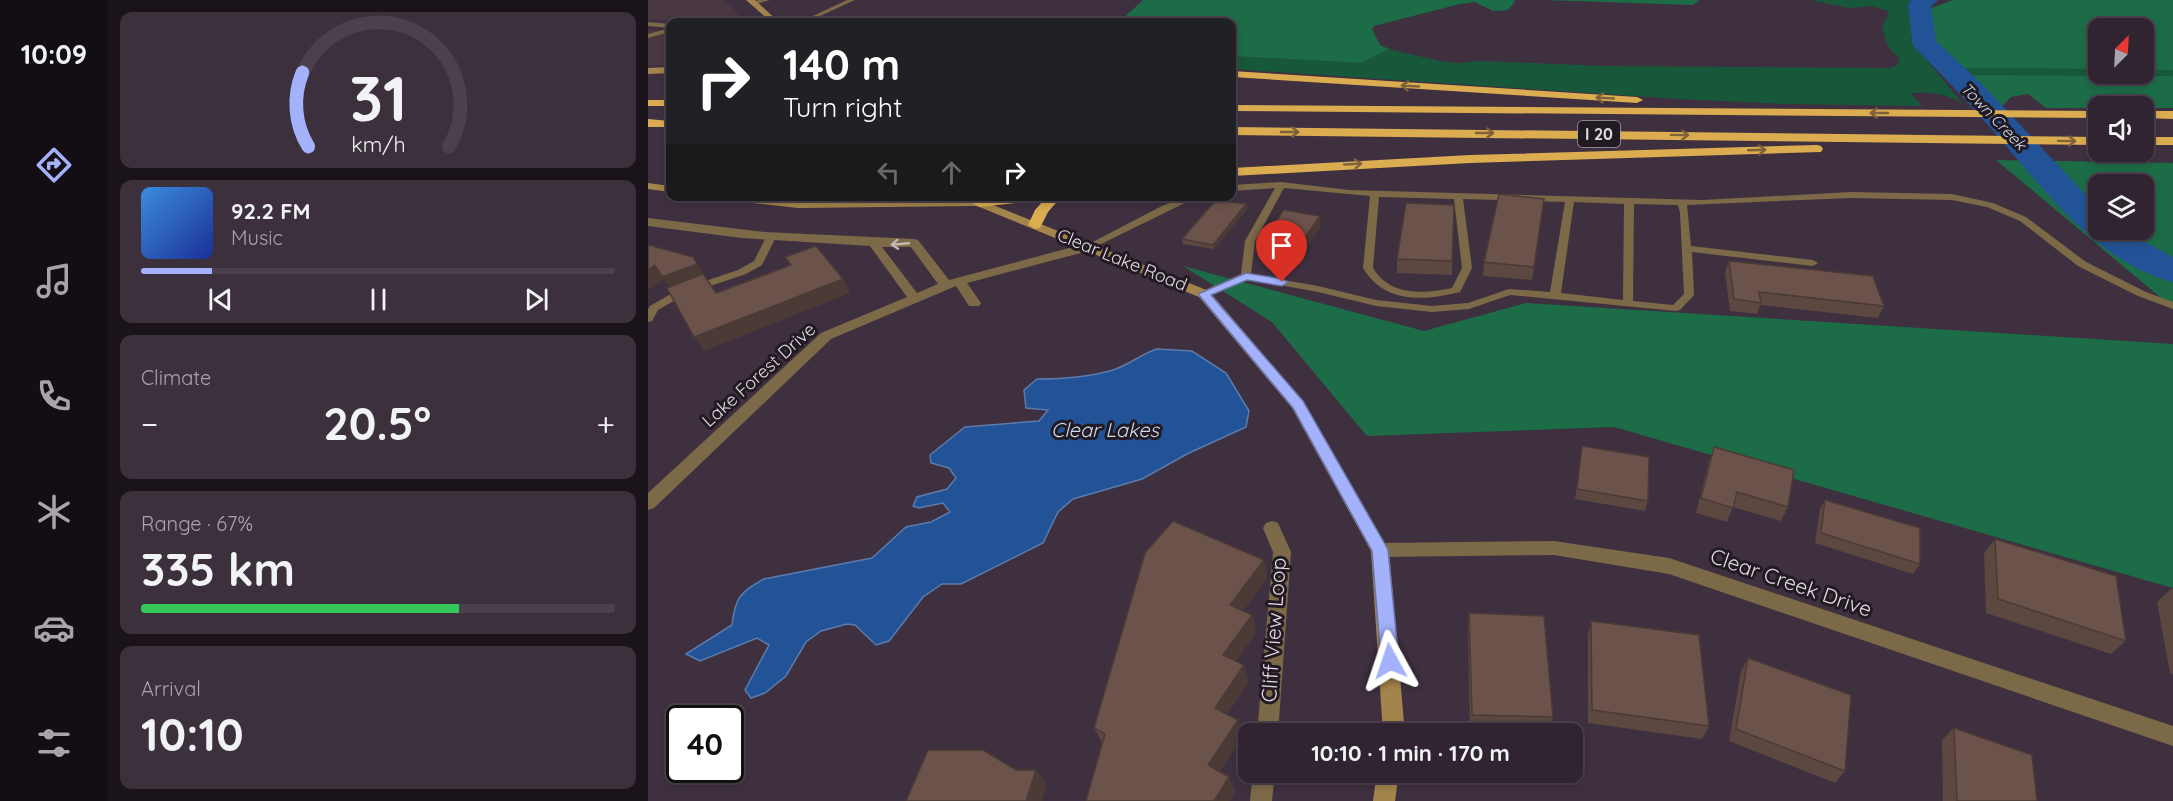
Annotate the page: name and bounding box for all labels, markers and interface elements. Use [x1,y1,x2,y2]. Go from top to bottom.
north arrow [2088,18,2154,84]
map controls [2088,18,2154,240]
text: 10:09 [21,37,87,71]
text: 140 m [783,38,900,91]
icon: right [684,42,762,120]
text: 31 [349,59,407,137]
water label: Town Creek [1957,78,2032,155]
one-way arrow [1401,81,1421,92]
text: Turn right [783,90,902,124]
one-way arrow [1595,93,1615,104]
button: sound [2088,96,2154,162]
one-way arrow [1869,108,1889,119]
road number: I 20 [1578,121,1620,147]
one-way arrow [1279,126,1299,137]
one-way arrow [1474,127,1494,139]
one-way arrow [1669,129,1689,141]
text: km/h [351,131,405,157]
one-way arrow [2057,135,2077,146]
icon: directions [33,144,75,186]
one-way arrow [1747,145,1767,156]
icon: left [872,156,905,189]
icon: ahead [935,156,968,189]
icon: right [998,156,1031,189]
one-way arrow [1342,158,1362,169]
button: layers [2088,174,2154,240]
text: 92.2 FM [231,197,311,225]
pin [1256,220,1307,282]
street label: Clear Lake Road [1054,223,1191,296]
text: Music [231,225,283,250]
icon: arrive [1265,229,1298,262]
one-way arrow [890,239,910,250]
icon: music [33,260,75,302]
icon: previous [204,283,237,316]
icon: pause [362,283,395,316]
icon: next [520,283,553,316]
street label: Lake Forest Drive [697,318,820,432]
text: Climate [141,365,211,390]
icon: phone [33,375,75,417]
text: 20.5° [323,395,431,451]
text: − [141,403,158,444]
text: + [596,403,615,444]
water label: Clear Lakes [1051,417,1161,442]
icon: climate [33,491,75,533]
text: Range · 67% [141,511,253,536]
text: 335 km [141,541,295,597]
street label: Clear Creek Drive [1707,542,1876,622]
street label: Cliff View Loop [1255,557,1291,703]
icon: car [33,607,75,649]
position arrow [1358,629,1422,693]
text: Arrival [141,676,201,701]
speed limit sign: 40 [666,705,744,783]
text: 10:10 [141,706,244,762]
icon: filters [33,722,75,764]
text: 10:10 · 1 min · 170 m [1311,739,1510,767]

